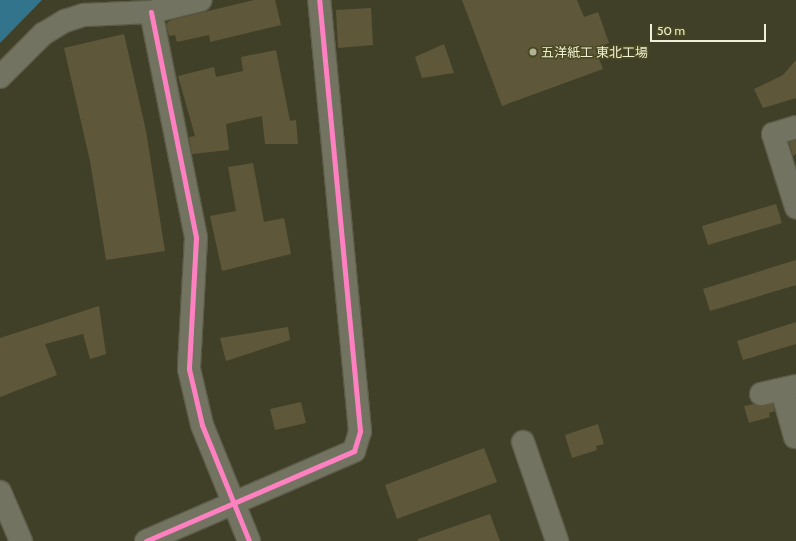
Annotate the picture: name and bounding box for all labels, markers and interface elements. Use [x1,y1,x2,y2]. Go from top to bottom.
scale bar [652,16,768,42]
text: 50 m [657,23,685,38]
place label: 五洋紙工 東北工場 [541,44,648,60]
marker: 五洋紙工 東北工場 [528,47,538,57]

